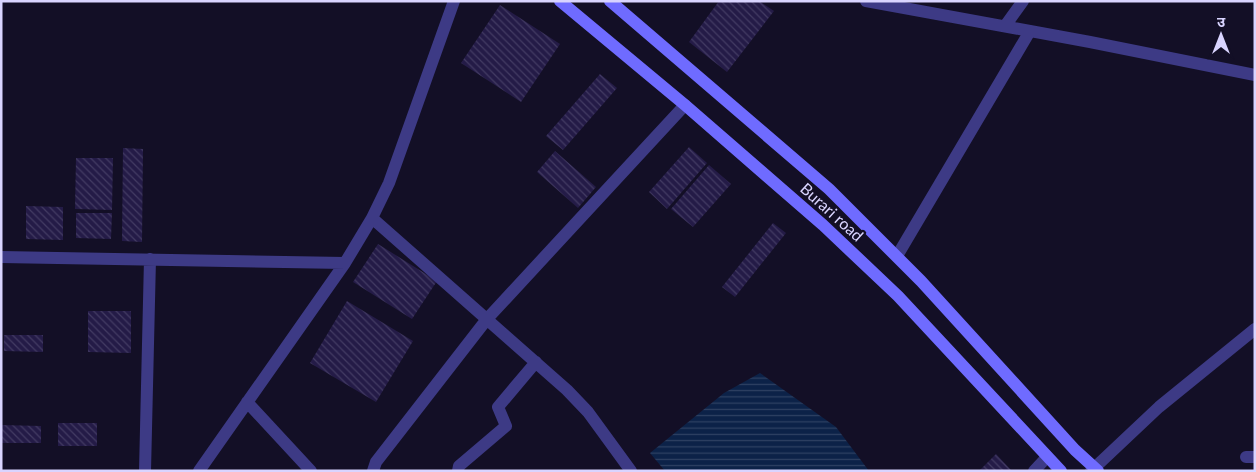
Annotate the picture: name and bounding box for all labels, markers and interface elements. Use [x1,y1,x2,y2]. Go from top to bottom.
north arrow [1196,10,1246,60]
text: उ [1217,13,1226,30]
street label: Burari road [797,178,868,245]

